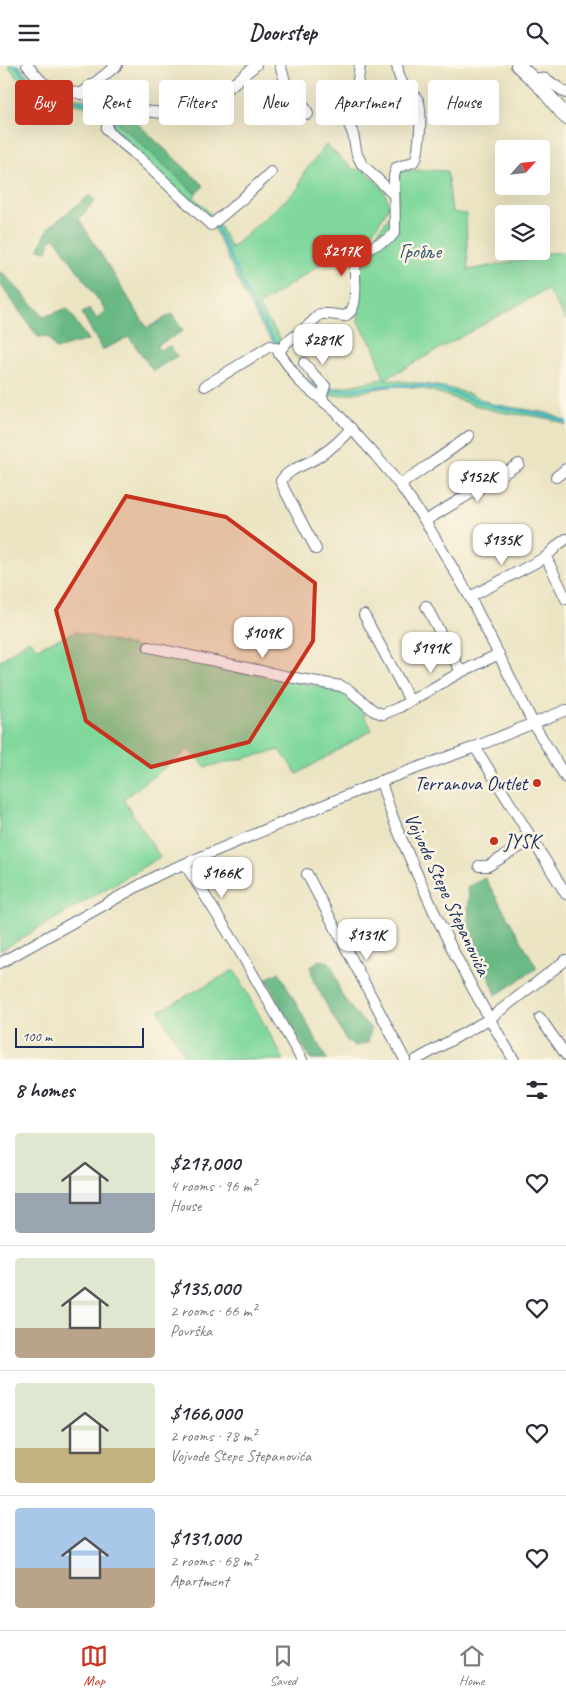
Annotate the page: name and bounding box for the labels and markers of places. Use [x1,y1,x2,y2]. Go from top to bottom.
pin: $217K [307,235,377,277]
pin: $281K [288,323,358,366]
pin: $152K [443,461,513,503]
pin: $135K [467,523,537,566]
pin: $109K [228,617,298,659]
pin: $191K [396,631,466,674]
place label: Terranova Outlet [414,771,529,796]
marker: Terranova Outlet [531,777,543,789]
place label: JYSK [503,829,544,854]
marker: JYSK [488,835,500,847]
pin: $166K [187,857,257,899]
pin: $131K [332,919,402,961]

